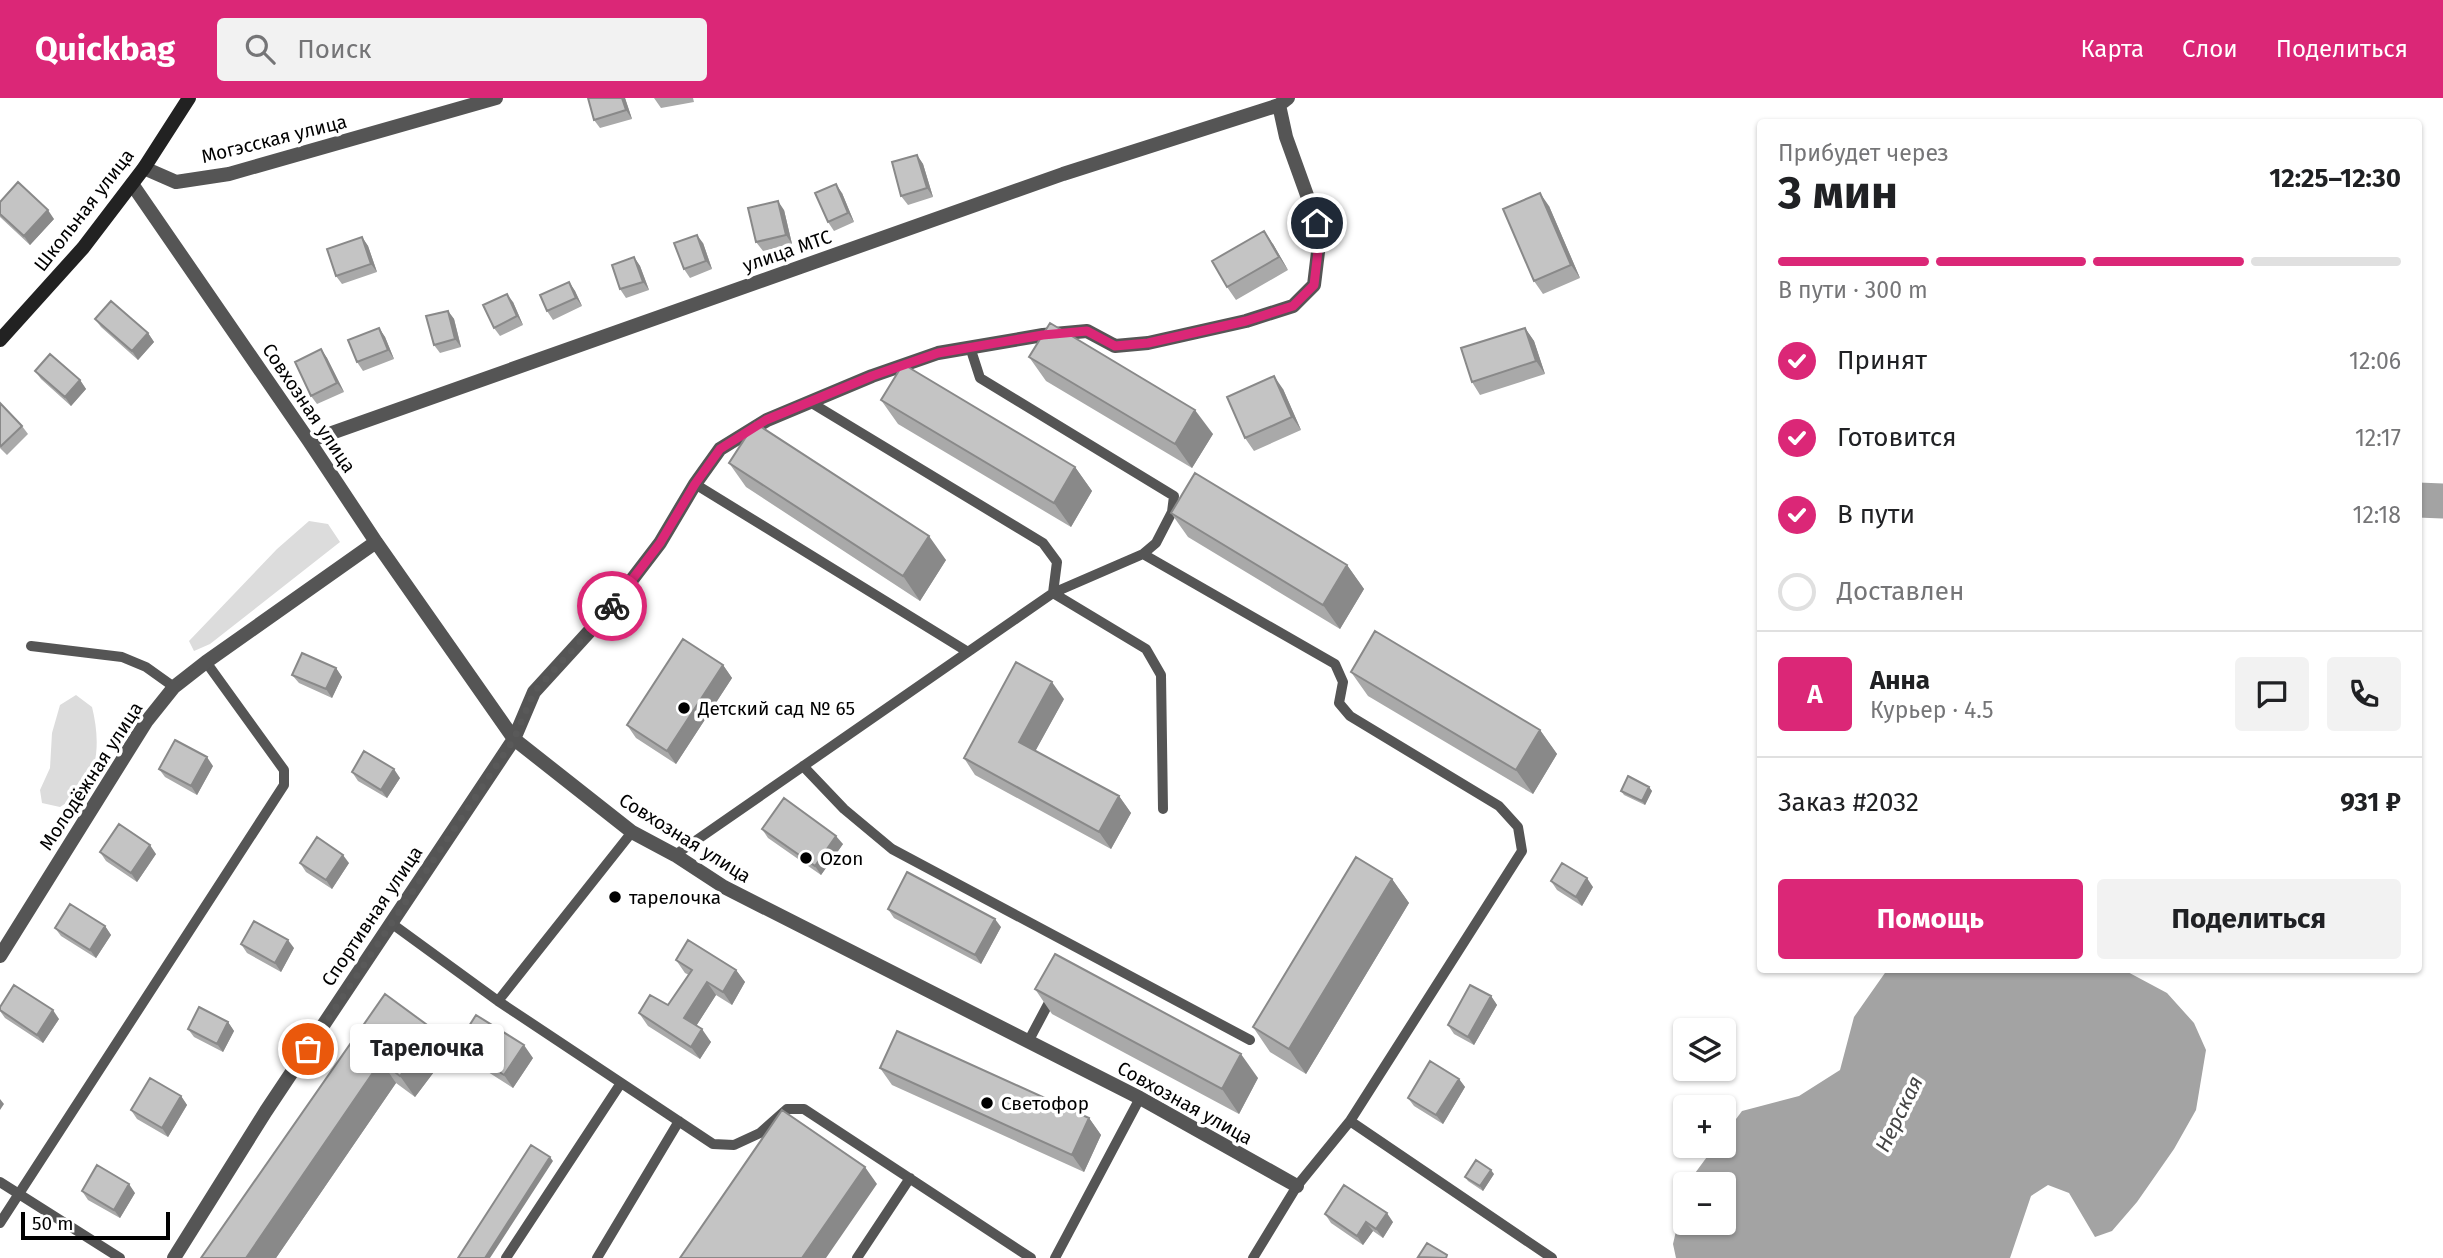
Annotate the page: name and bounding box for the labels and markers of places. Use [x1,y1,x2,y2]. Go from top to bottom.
pin [1287,193,1347,253]
place label: Детский сад № 65 [697,697,855,720]
marker: Детский сад № 65 [676,700,692,716]
place label: Ozon [820,847,863,870]
marker: Ozon [798,850,814,866]
place label: тарелочка [629,886,721,909]
marker: тарелочка [607,889,623,905]
pin [278,1019,338,1079]
callout: Тарелочка [350,1024,504,1074]
place label: Светофор [1001,1092,1089,1115]
marker: Светофор [979,1095,995,1111]

